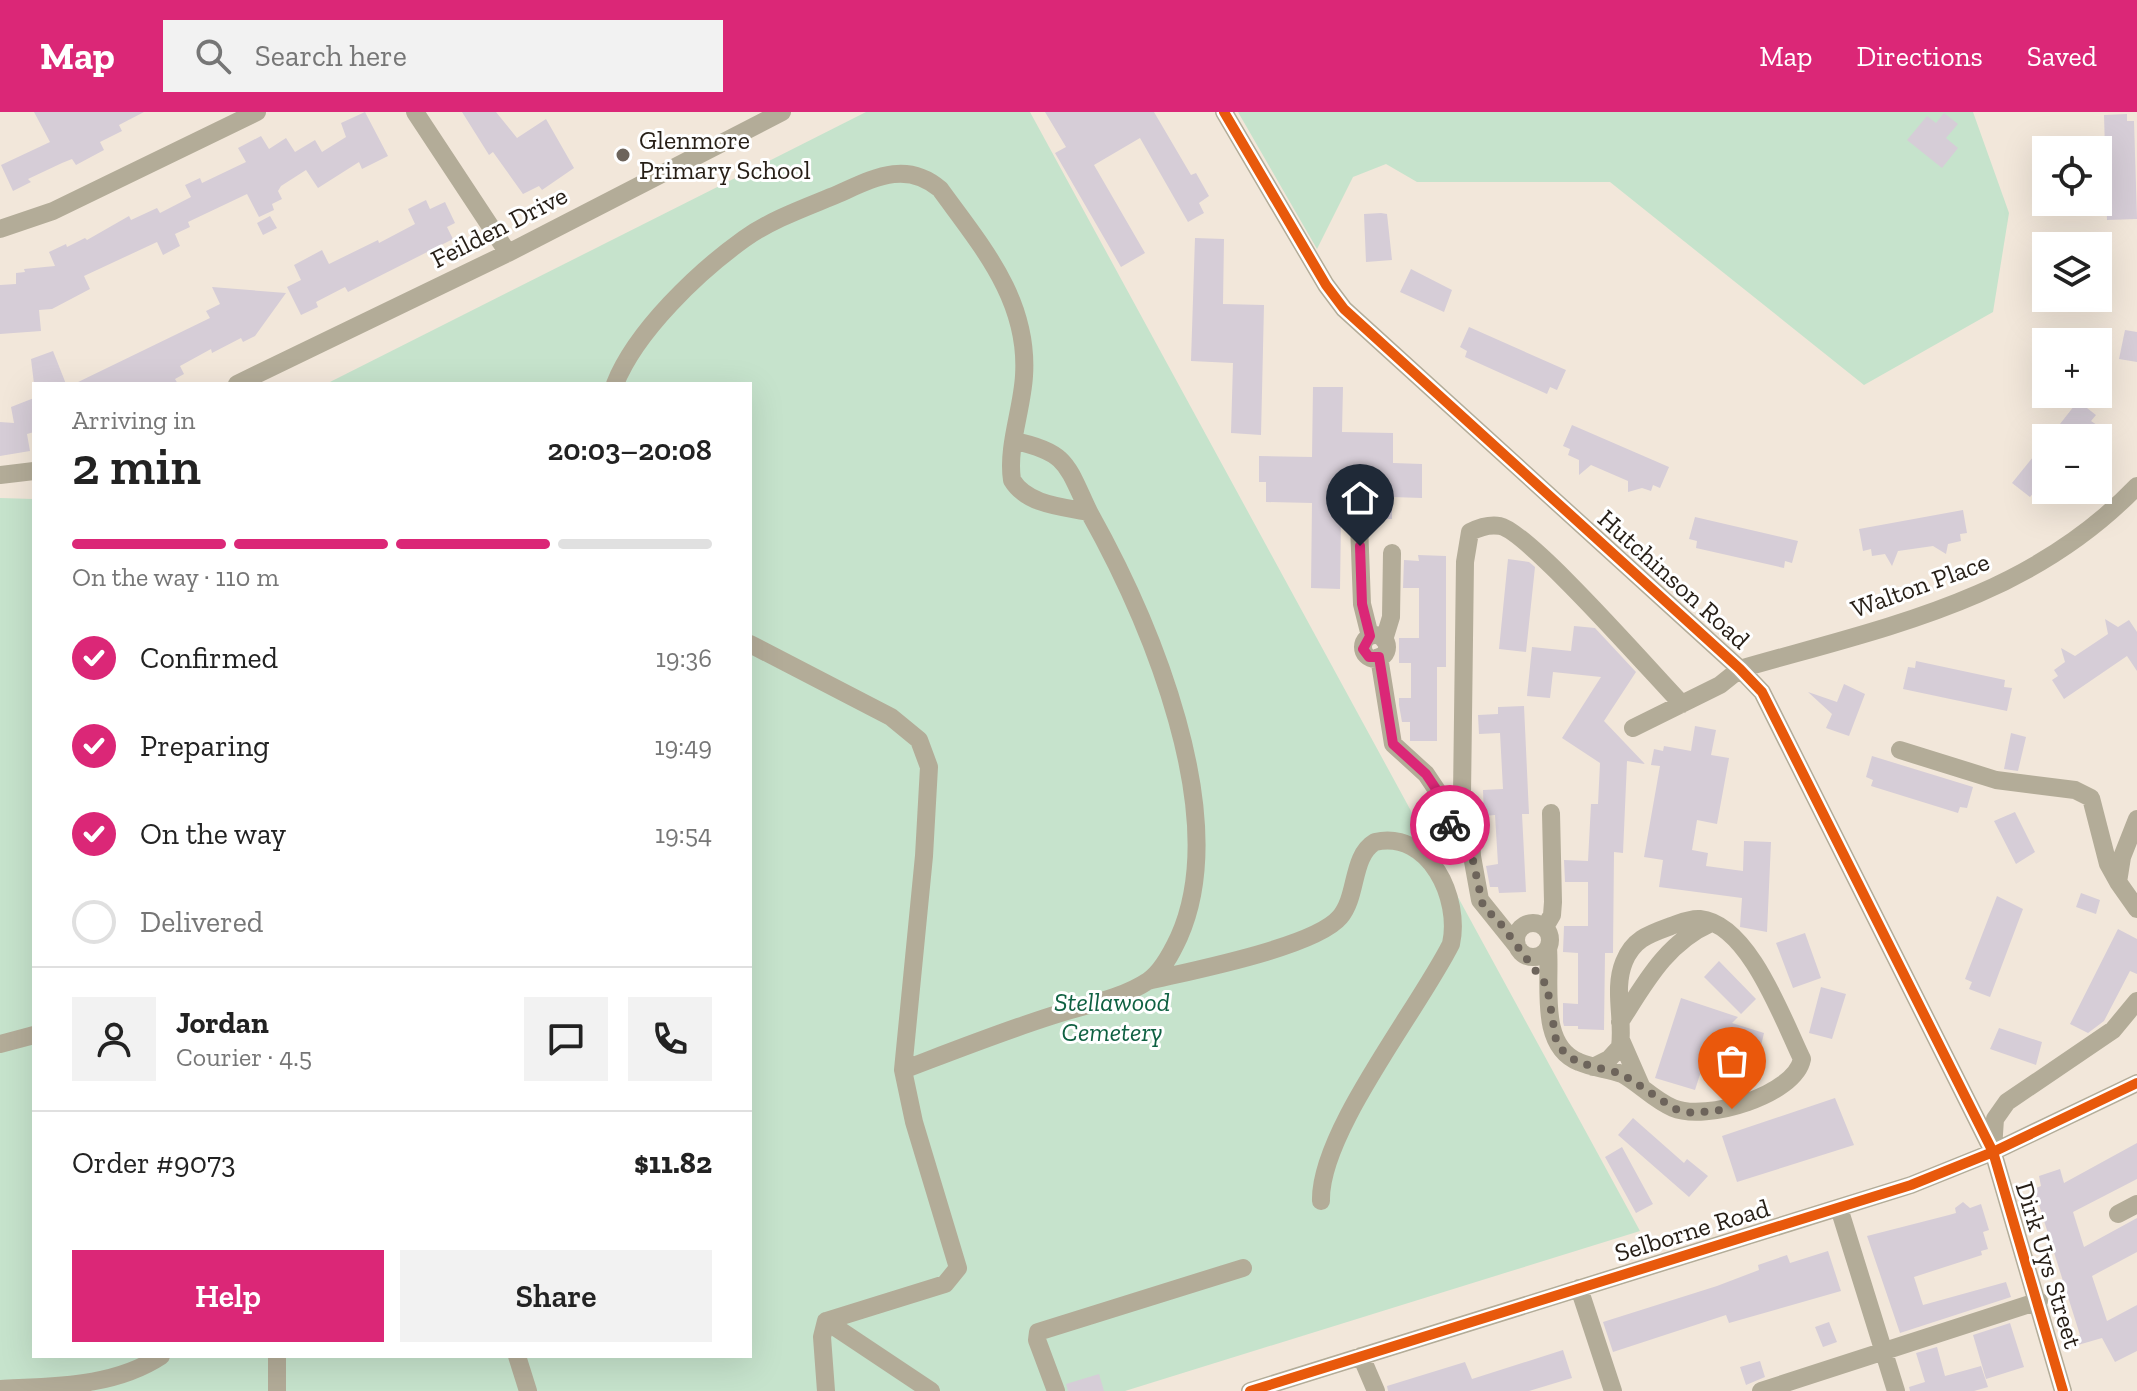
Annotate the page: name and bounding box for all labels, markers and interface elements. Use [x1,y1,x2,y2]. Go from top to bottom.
search box [163,20,723,92]
text: Map [40,33,115,79]
icon: search [191,34,235,78]
text: Search here [255,38,407,74]
text: Map [1759,40,1812,73]
text: Directions [1856,40,1983,73]
text: Saved [2027,40,2097,73]
place label: Glenmore Primary School [639,124,811,186]
map controls [2032,136,2112,504]
button: locate [2032,136,2112,216]
marker: Glenmore Primary School [614,146,632,164]
street label: Feilden Drive [425,179,573,275]
button: layers [2032,232,2112,312]
button: + [2032,328,2112,408]
text: Arriving in [72,404,195,436]
button: − [2032,424,2112,504]
text: 20:03–20:08 [547,432,712,468]
text: 2 min [72,435,201,497]
pin [1326,464,1394,546]
icon: home [1338,476,1382,520]
street label: Hutchinson Road [1591,502,1757,656]
street label: Walton Place [1846,545,1994,625]
text: On the way · 110 m [72,561,279,593]
icon: check [72,636,116,680]
text: Confirmed [140,640,278,676]
text: 19:36 [656,642,712,674]
icon: check [72,724,116,768]
text: Preparing [140,728,270,764]
text: 19:49 [655,730,712,762]
courier [1410,785,1490,865]
icon: bike [1428,803,1472,847]
icon: check [72,812,116,856]
text: On the way [140,816,286,852]
text: 19:54 [655,818,712,850]
text: Delivered [140,904,263,940]
park label: Stellawood Cemetery [1054,986,1170,1048]
button: person [72,997,156,1081]
button: chat [524,997,608,1081]
button: phone [628,997,712,1081]
text: Jordan [176,1005,269,1041]
pin [1698,1027,1766,1109]
icon: bag [1710,1039,1754,1083]
text: Courier · 4.5 [176,1041,312,1073]
text: Order #9073 [72,1145,236,1181]
text: $11.82 [634,1145,712,1181]
street label: Dirk Uys Street [2008,1178,2090,1353]
street label: Selborne Road [1611,1191,1773,1269]
button: Help [72,1250,384,1342]
button: Share [400,1250,712,1342]

